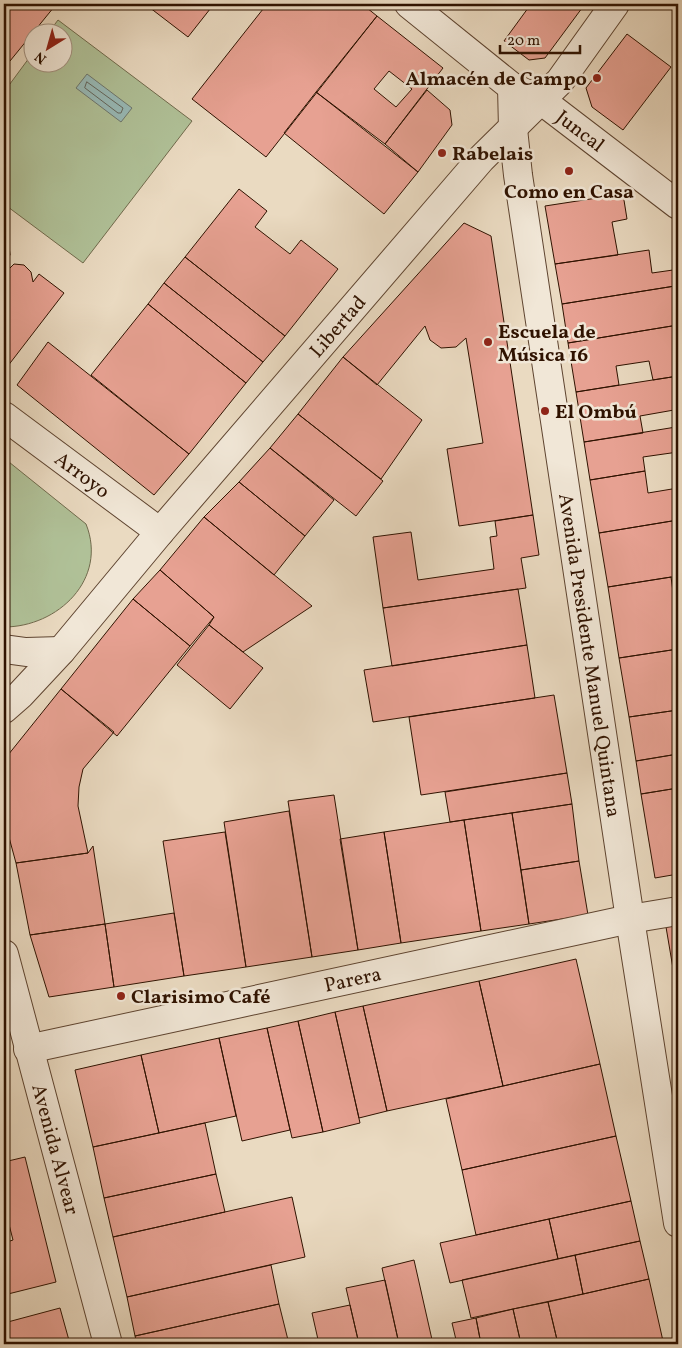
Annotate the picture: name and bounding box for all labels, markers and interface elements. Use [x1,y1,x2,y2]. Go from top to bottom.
north arrow [22,22,72,72]
scale bar [500,22,580,54]
text: 20 m [507,31,540,52]
text: N [31,47,51,68]
place label: Almacén de Campo [405,66,587,94]
marker: Almacén de Campo [591,72,603,84]
street label: Juncal [549,104,610,160]
place label: Rabelais [452,141,533,169]
marker: Rabelais [436,147,448,159]
marker: Como en Casa [563,165,575,177]
place label: Como en Casa [504,179,634,207]
street label: Libertad [304,290,374,365]
place label: Escuela de Música 16 [498,319,596,370]
marker: Escuela de Música 16 [482,336,494,348]
place label: El Ombú [555,399,637,427]
marker: El Ombú [539,405,551,417]
street label: Arroyo [48,446,115,506]
street label: Avenida Presidente Manuel Quintana [550,492,627,820]
street label: Parera [322,961,384,1001]
place label: Clarisimo Café [131,984,271,1012]
marker: Clarisimo Café [115,990,127,1002]
street label: Avenida Alvear [23,1081,85,1218]

